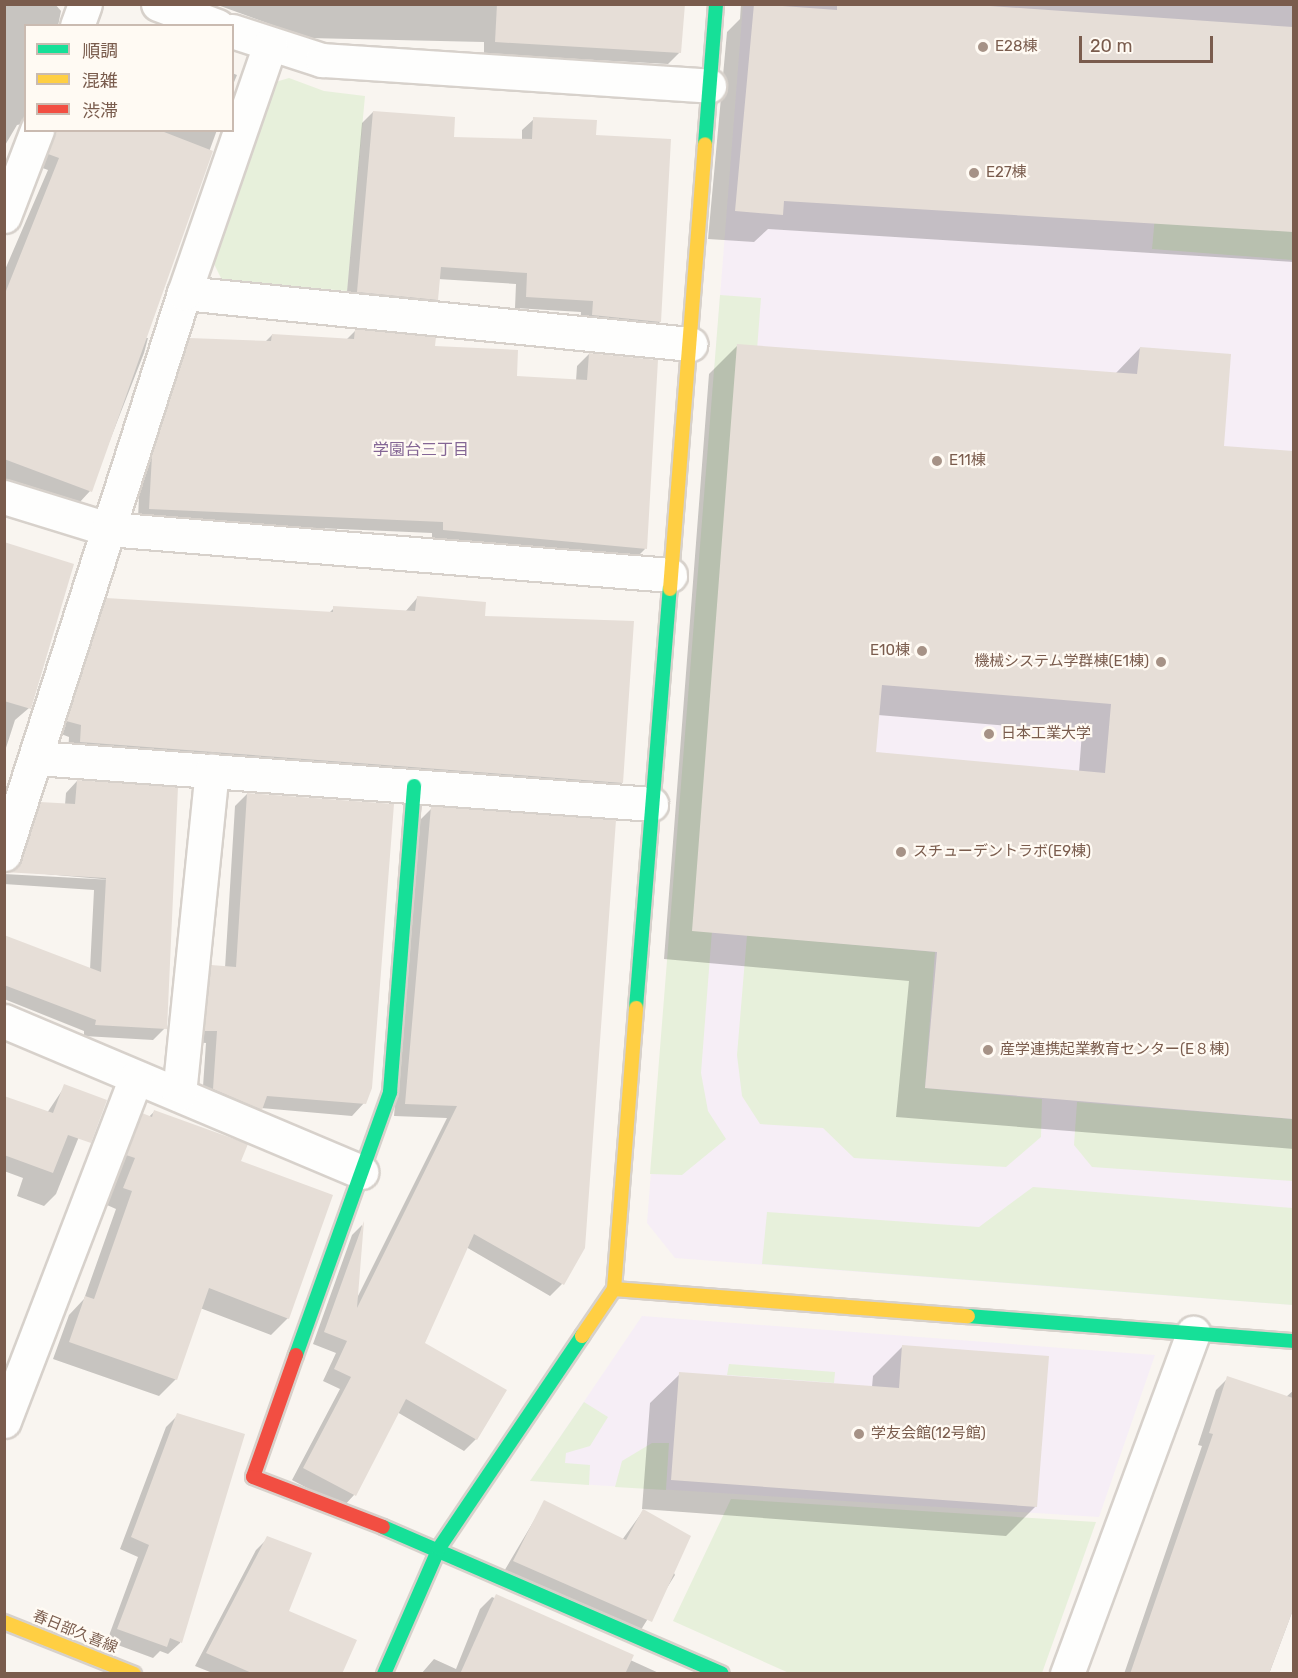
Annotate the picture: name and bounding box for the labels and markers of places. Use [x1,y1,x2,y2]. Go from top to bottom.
place label: E28棟 [995,38,1037,56]
marker: E28棟 [976,40,990,54]
place label: E27棟 [986,164,1027,182]
marker: E27棟 [967,166,981,180]
place label: E11棟 [949,452,986,470]
marker: E11棟 [930,454,944,468]
place label: E10棟 [870,642,910,660]
marker: E10棟 [915,644,929,658]
place label: 機械システム学群棟(E1棟) [973,653,1149,671]
marker: 機械システム学群棟(E1棟) [1154,655,1168,669]
place label: 日本工業大学 [1001,725,1091,743]
marker: 日本工業大学 [982,727,996,741]
place label: スチューデントラボ(E9棟) [913,843,1091,861]
marker: スチューデントラボ(E9棟) [894,845,908,859]
place label: 産学連携起業教育センター(E８棟) [1000,1041,1229,1059]
marker: 産学連携起業教育センター(E８棟) [981,1043,995,1057]
place label: 学友会館(12号館) [871,1425,986,1443]
marker: 学友会館(12号館) [852,1427,866,1441]

